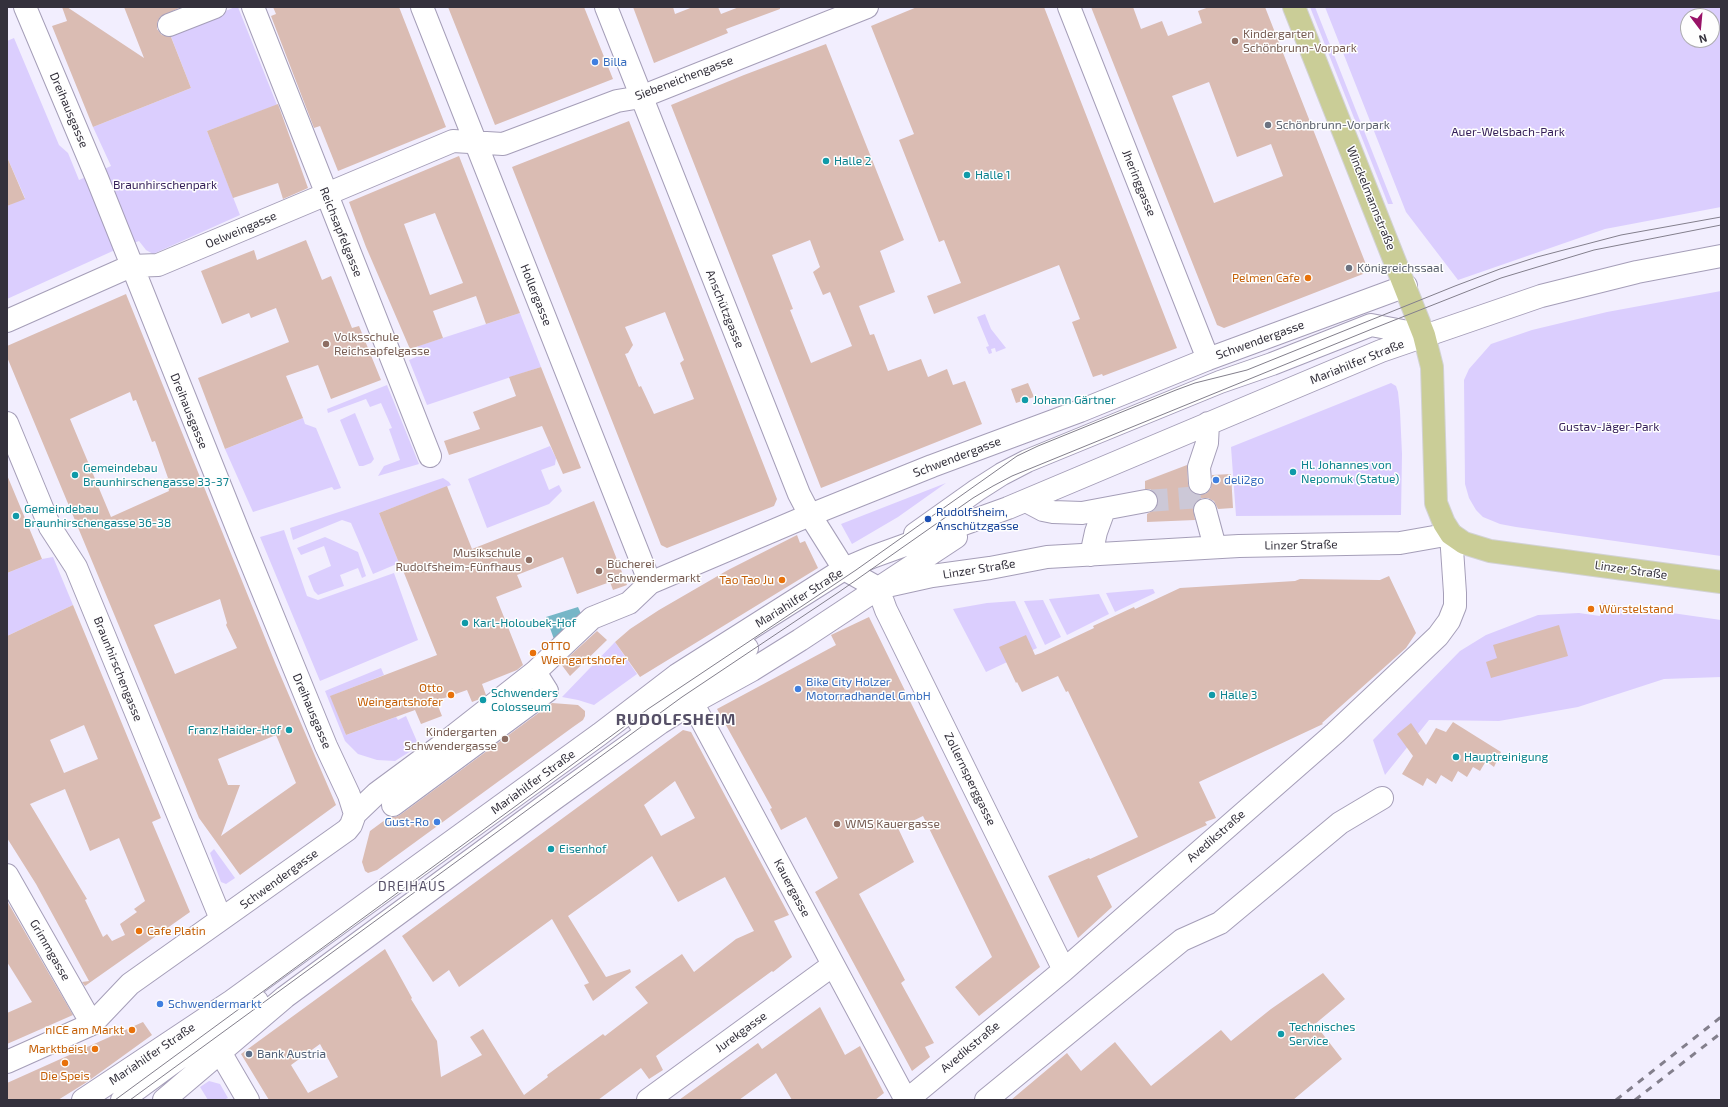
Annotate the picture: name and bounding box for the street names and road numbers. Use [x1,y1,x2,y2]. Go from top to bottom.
street label: Siebeneichengasse [633,53,735,103]
street label: Dreihausgasse [47,70,91,150]
street label: Winckelmannstraße [1344,144,1398,252]
street label: Jheringgasse [1119,147,1159,219]
street label: Reichsapfelgasse [316,185,366,279]
street label: Oelweingasse [203,209,279,251]
street label: Hollergasse [517,262,555,328]
street label: Anschützgasse [703,268,747,350]
street label: Schwendergasse [1214,317,1306,363]
street label: Mariahilfer Straße [1308,336,1406,388]
street label: Dreihausgasse [167,371,211,451]
street label: Schwendergasse [911,434,1003,480]
street label: Linzer Straße [1264,537,1338,553]
street label: Linzer Straße [942,556,1016,582]
street label: Linzer Straße [1594,558,1668,582]
street label: Mariahilfer Straße [753,565,845,631]
street label: Braunhirschengasse [90,615,146,723]
street label: Dreihausgasse [290,671,334,751]
street label: Zollernsperggasse [941,730,999,828]
street label: Mariahilfer Straße [488,747,578,817]
street label: Avedikstraße [1184,807,1248,865]
street label: Schwendergasse [237,846,321,912]
street label: Kauergasse [771,857,813,919]
street label: Grimmgasse [27,917,73,983]
street label: Jurekgasse [713,1009,769,1055]
street label: Avedikstraße [938,1018,1002,1076]
street label: Mariahilfer Straße [106,1020,198,1088]

